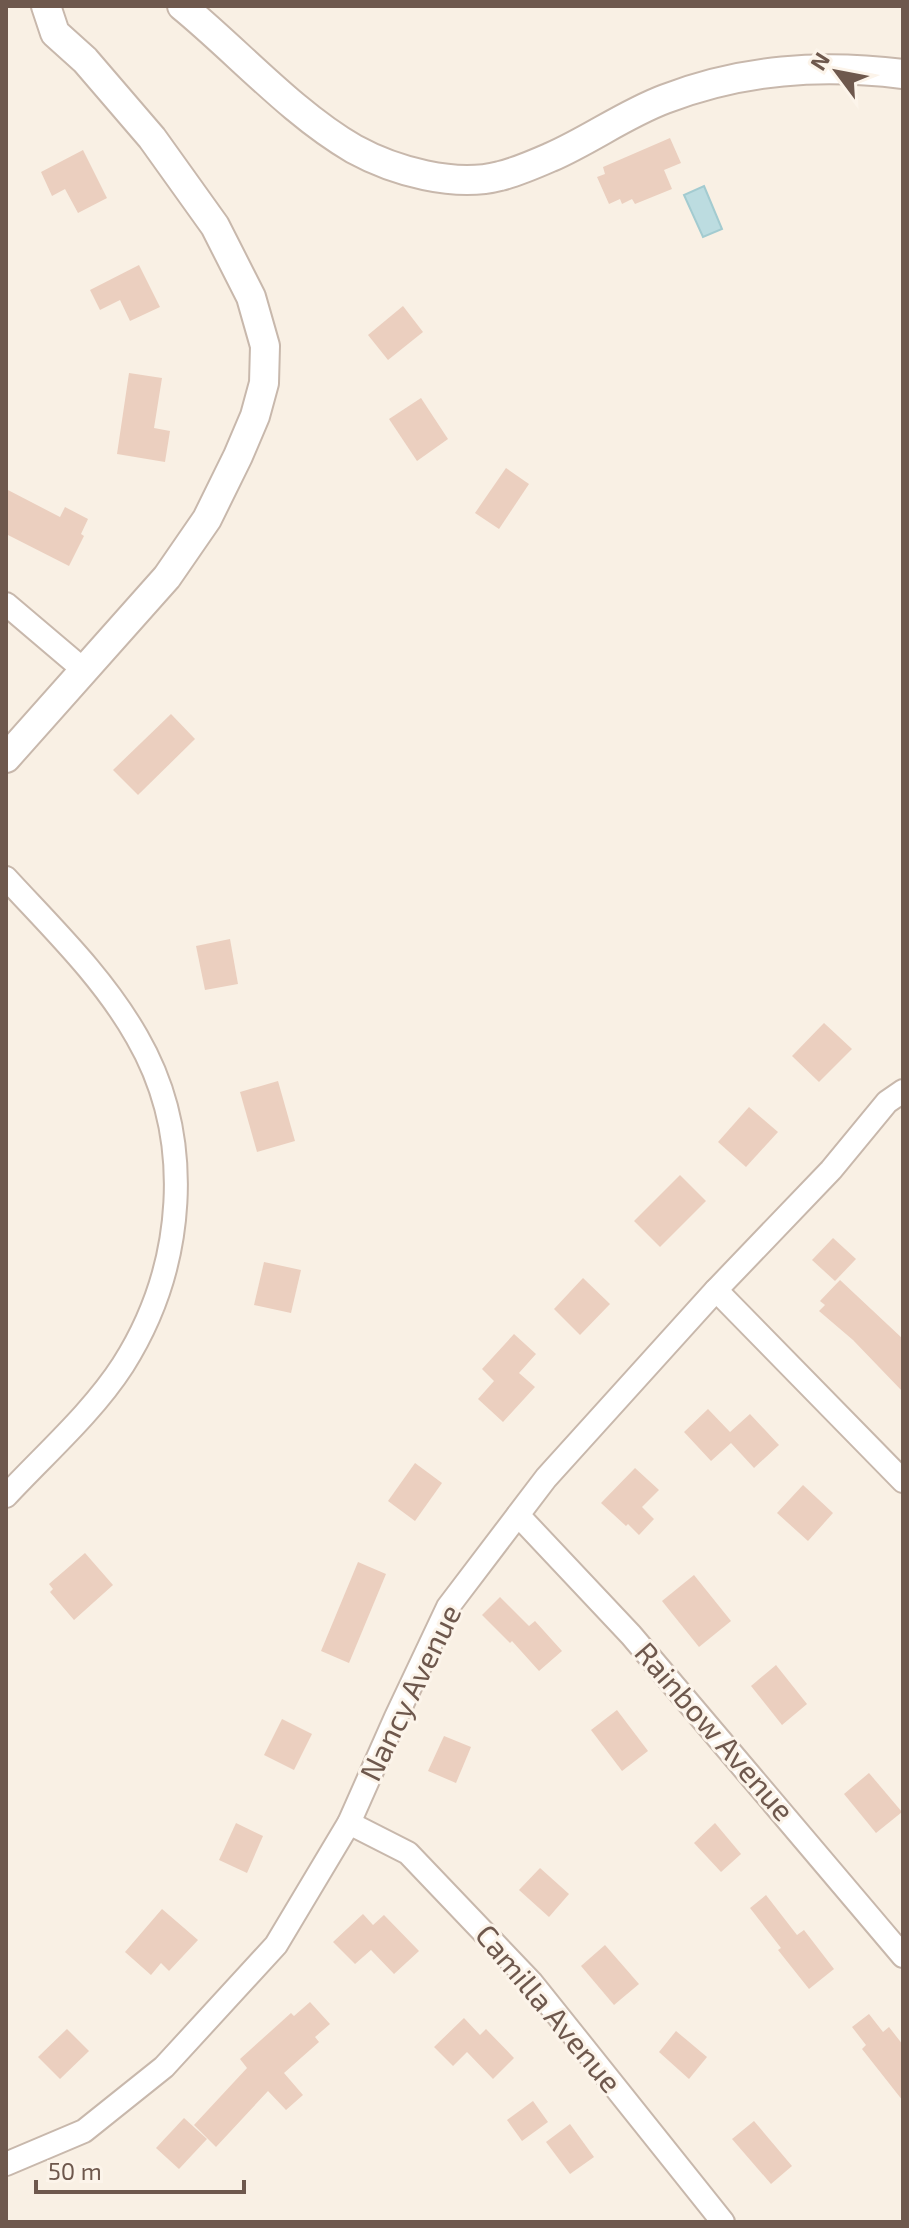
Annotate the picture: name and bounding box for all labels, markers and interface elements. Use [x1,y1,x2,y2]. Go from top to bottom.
north arrow [797,32,877,112]
text: N [804,47,834,74]
street label: Nancy Avenue [351,1598,467,1786]
street label: Rainbow Avenue [628,1634,803,1827]
street label: Camilla Avenue [469,1916,630,2099]
scale bar [36,2144,244,2194]
text: 50 m [48,2156,102,2185]

